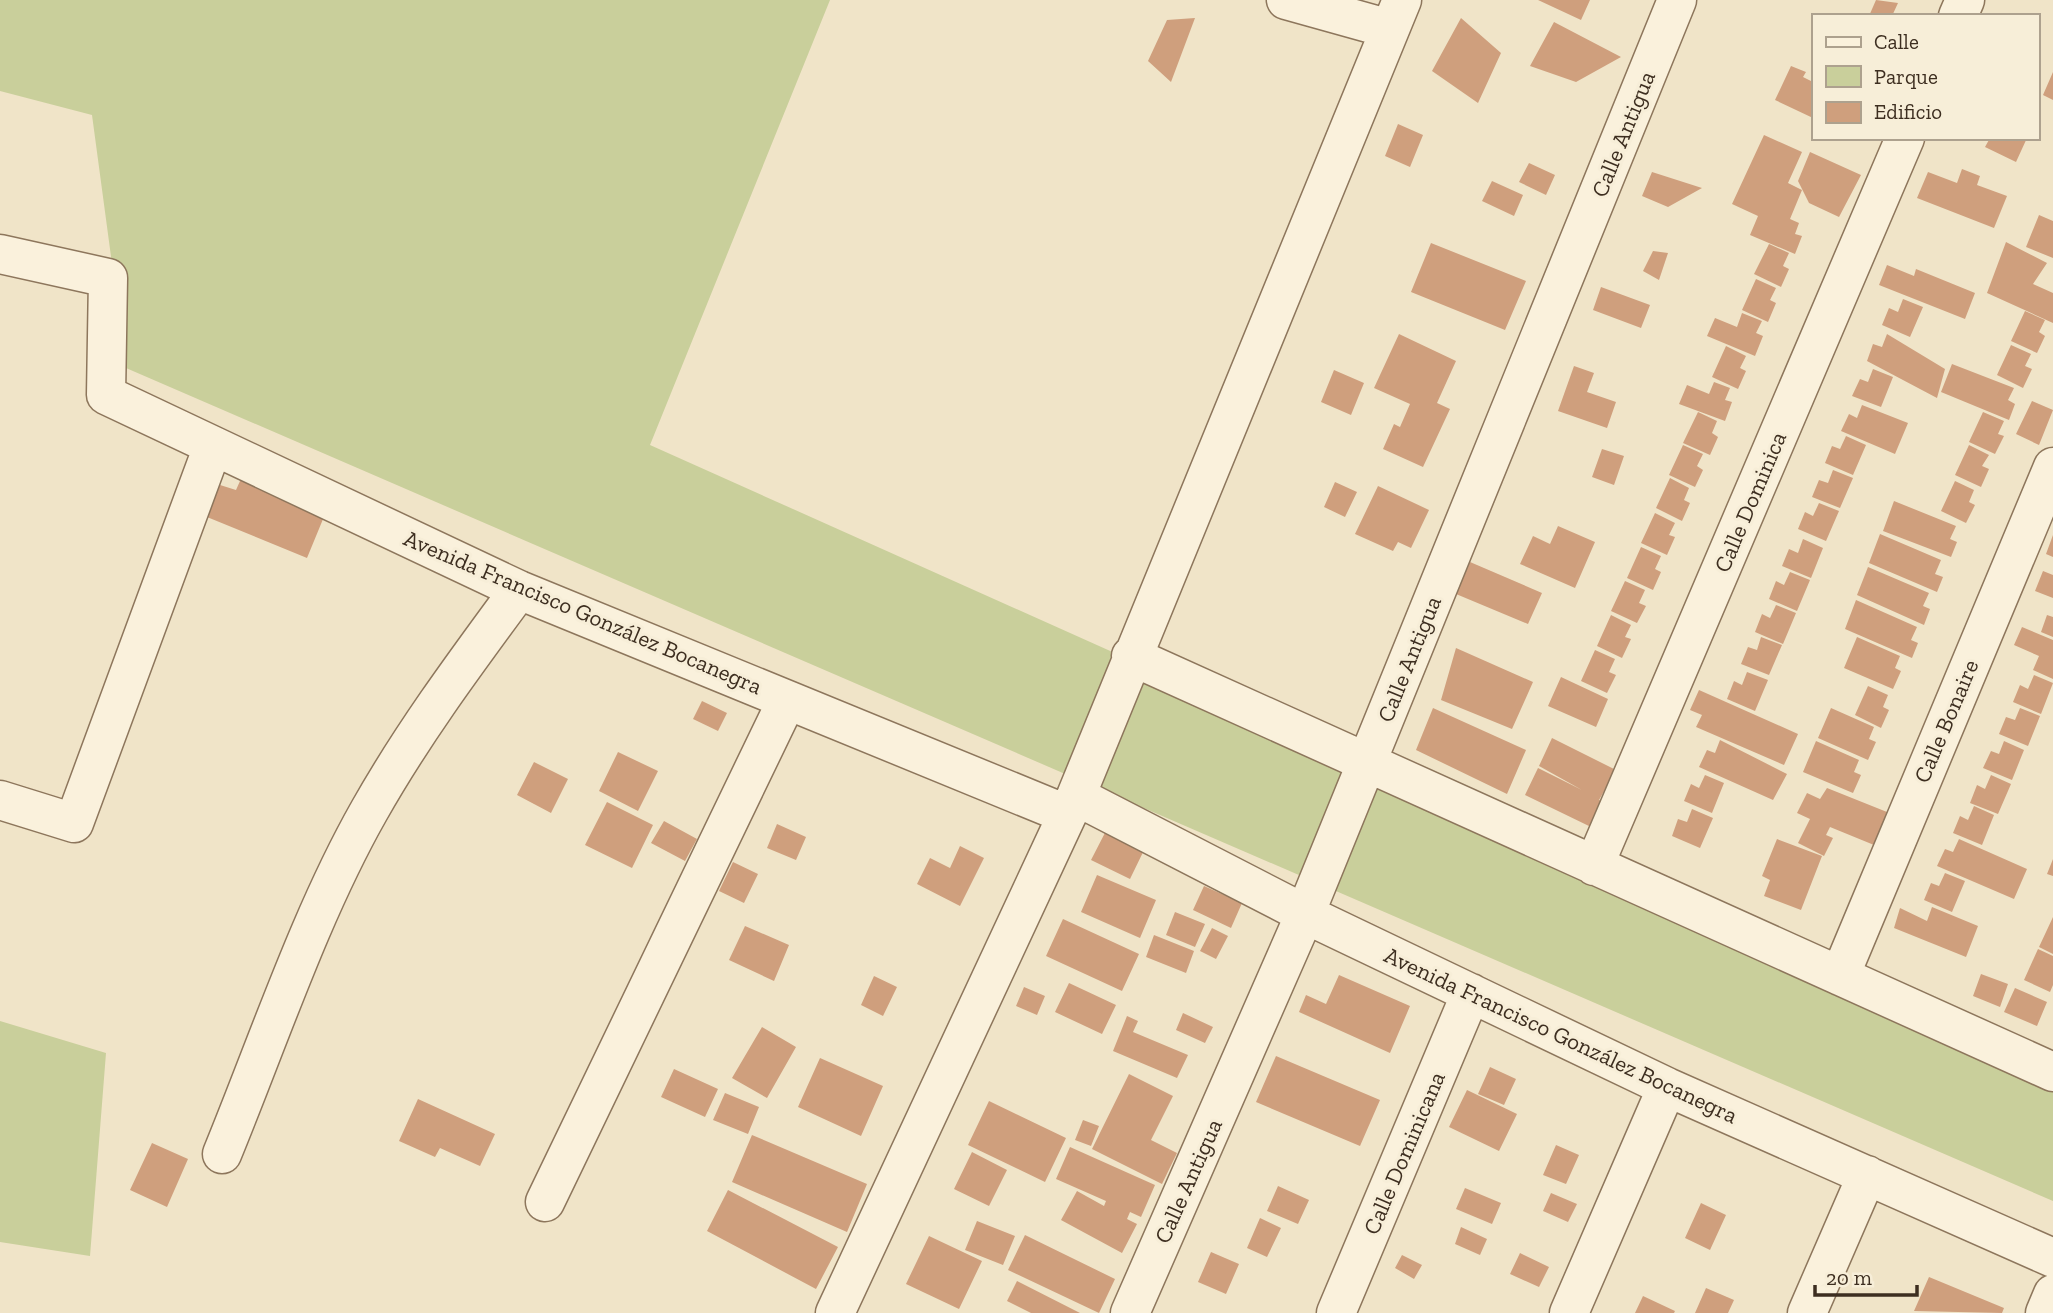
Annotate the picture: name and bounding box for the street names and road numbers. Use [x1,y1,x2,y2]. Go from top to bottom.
street label: Calle Antigua [1585,67,1661,201]
street label: Calle Dominica [1708,428,1792,576]
street label: Avenida Francisco González Bocanegra [400,524,766,700]
street label: Calle Antigua [1371,592,1447,726]
street label: Calle Bonaire [1907,655,1985,787]
street label: Avenida Francisco González Bocanegra [1380,941,1742,1129]
street label: Calle Dominicana [1357,1067,1451,1239]
street label: Calle Antigua [1148,1114,1228,1248]

